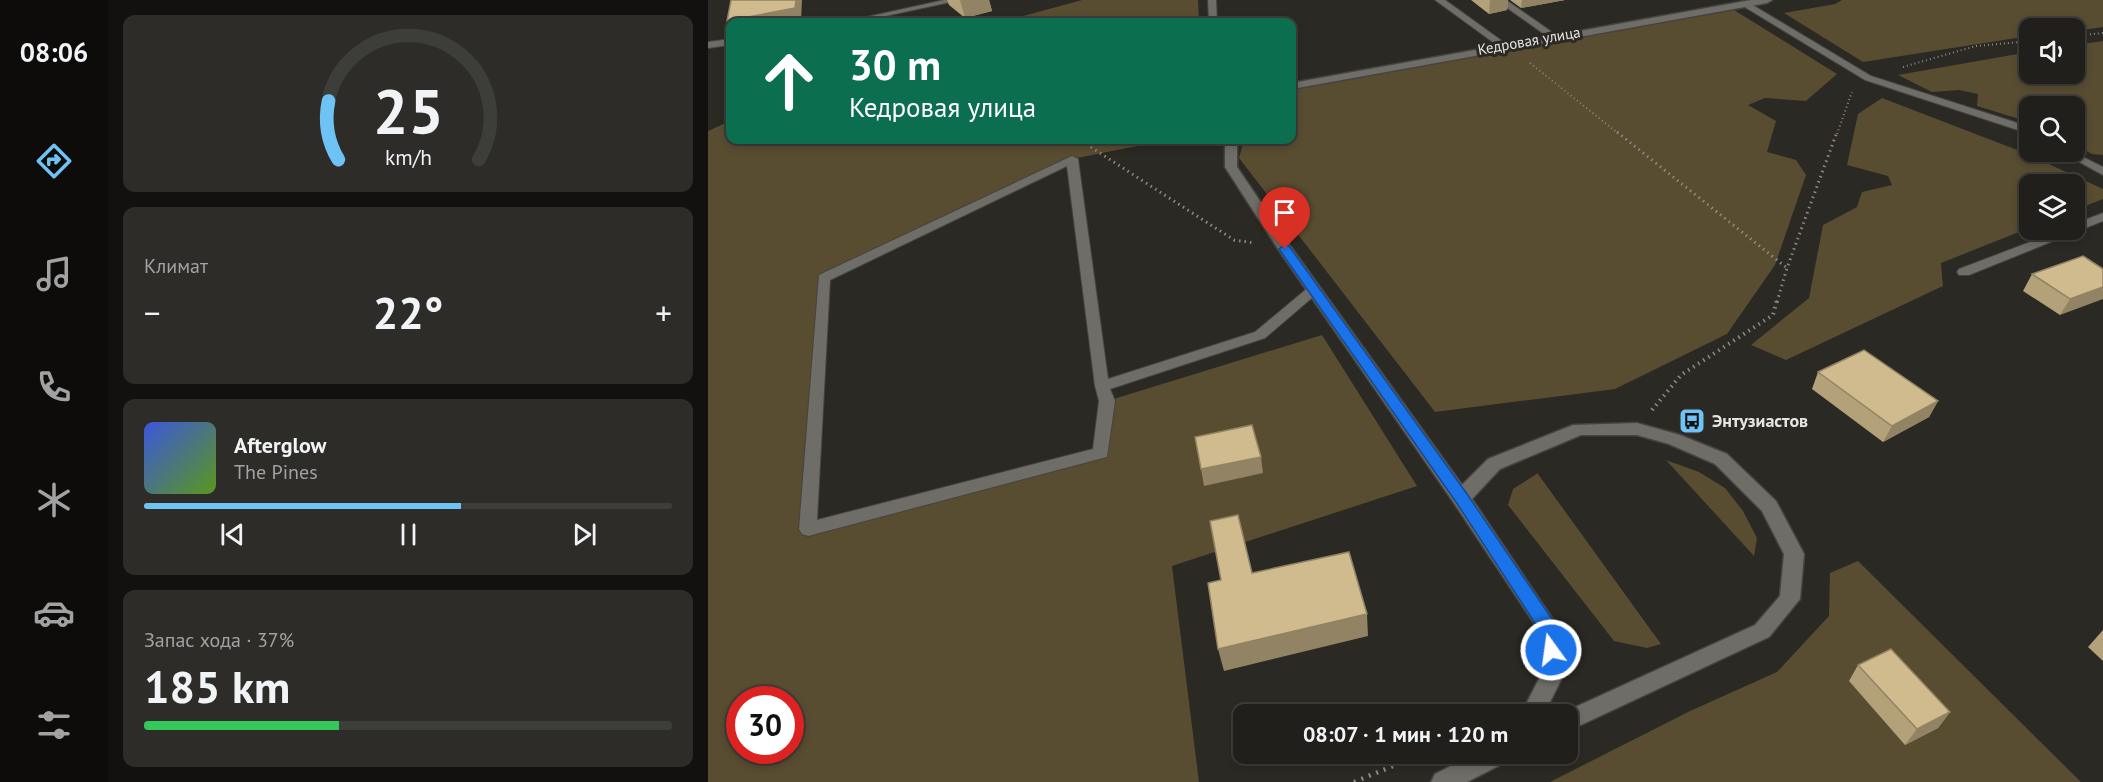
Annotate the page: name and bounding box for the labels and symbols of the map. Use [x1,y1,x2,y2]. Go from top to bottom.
street label: Кедровая улица [1476,22,1582,59]
pin [1259,187,1310,249]
bus stop icon: Энтузиастов [1677,406,1707,436]
place label: Энтузиастов [1712,409,1808,432]
position arrow [1519,618,1583,682]
speed limit sign: 30 [726,686,804,764]

